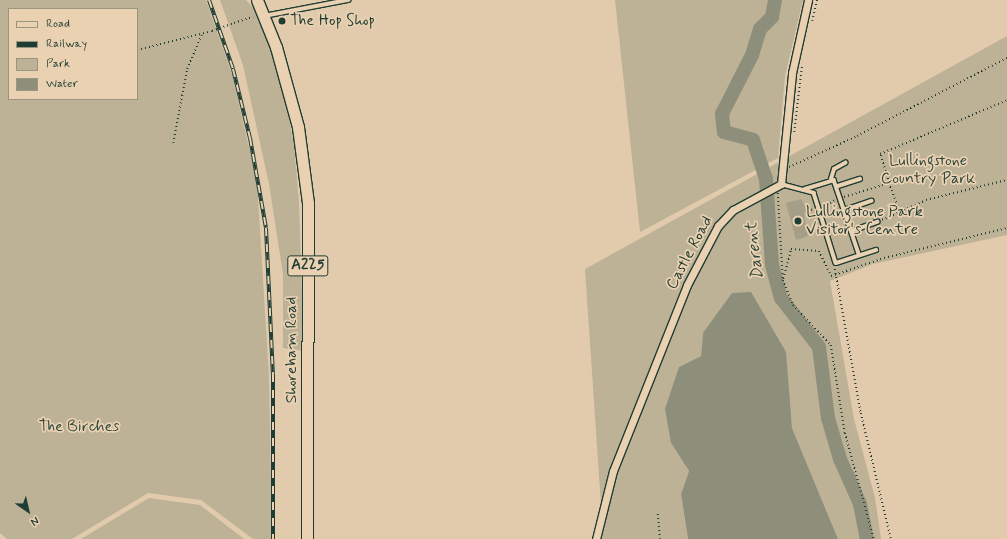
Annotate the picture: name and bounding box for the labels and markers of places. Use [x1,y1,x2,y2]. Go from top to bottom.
place label: The Hop Shop [290,11,377,31]
marker: The Hop Shop [277,16,287,26]
place label: Lullingstone Park Visitor's Centre [806,202,920,240]
marker: Lullingstone Park Visitor's Centre [793,216,803,226]

